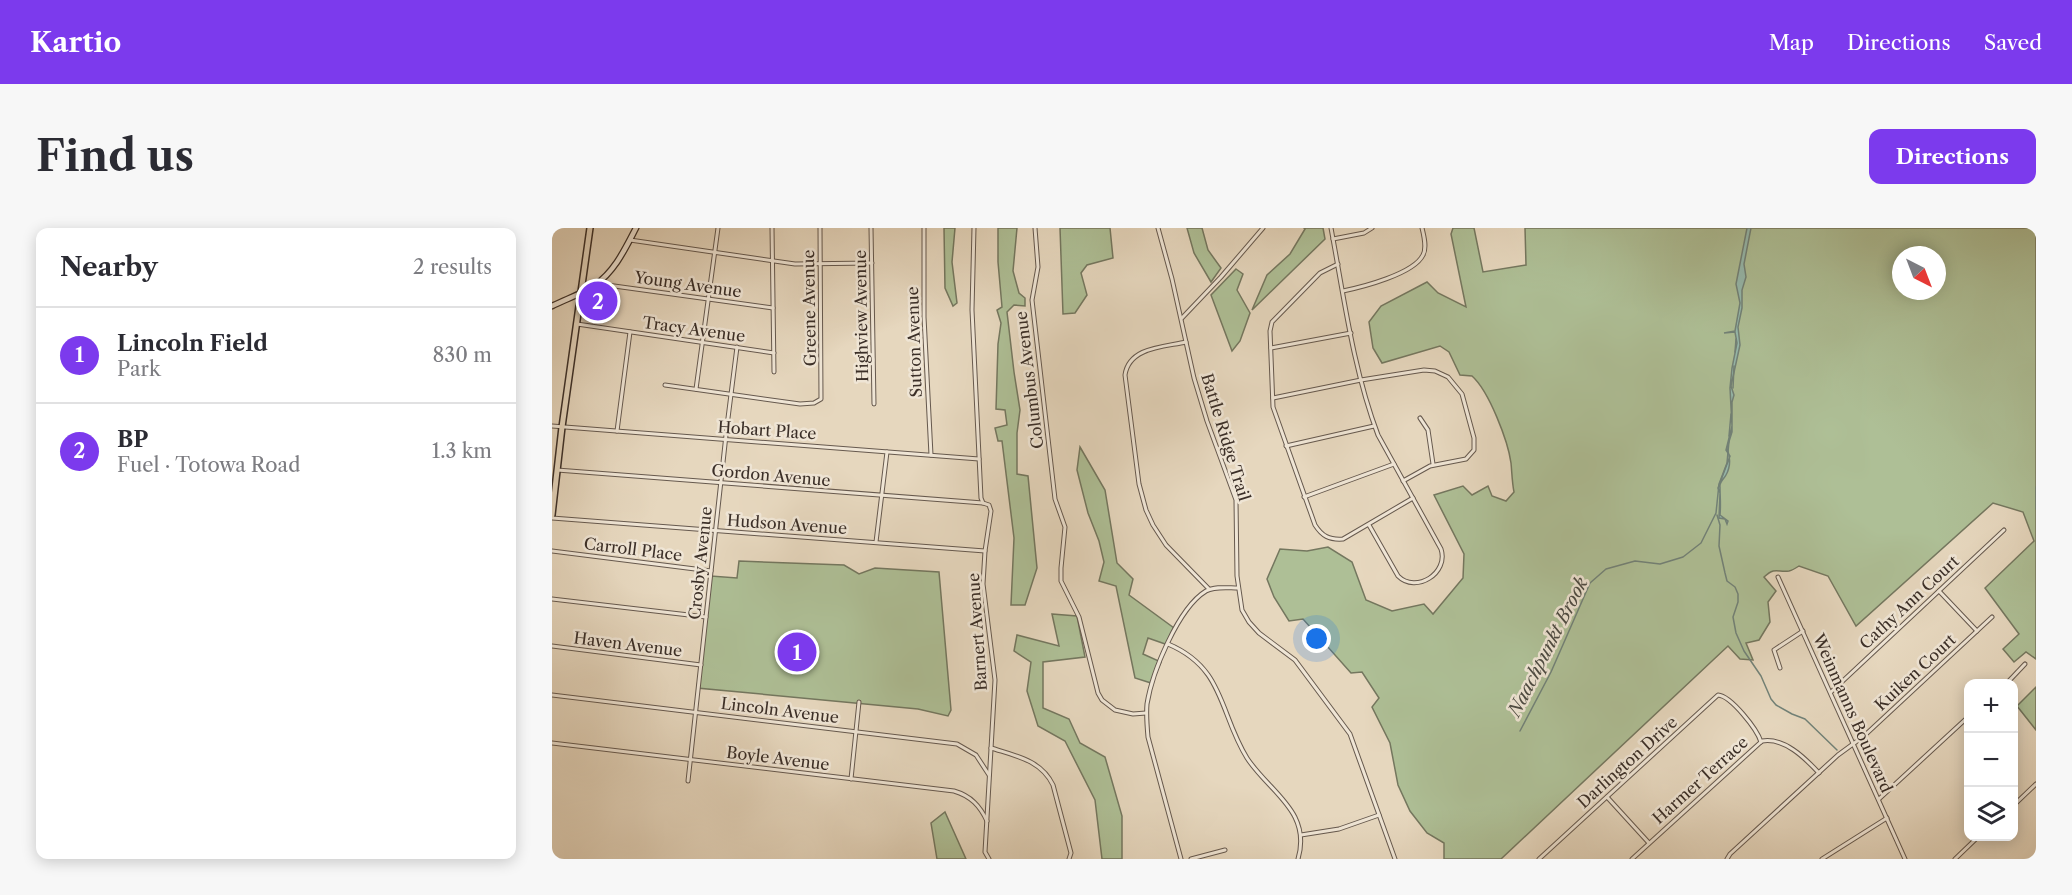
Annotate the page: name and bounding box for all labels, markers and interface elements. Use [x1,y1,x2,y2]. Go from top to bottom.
text: Kartio [30,25,121,59]
text: Map [1769,30,1814,55]
text: Directions [1847,30,1951,55]
text: Saved [1984,30,2042,55]
button: Directions [1869,129,2036,184]
text: Find us [36,130,194,182]
north arrow [1892,246,1946,300]
street label: Greene Avenue [798,249,820,367]
street label: Highview Avenue [850,250,872,382]
text: Nearby [60,251,158,283]
text: 2 results [413,255,492,279]
street label: Young Avenue [632,266,743,301]
pin: 2 [578,278,618,324]
street label: Sutton Avenue [902,286,926,398]
street label: Columbus Avenue [1011,310,1047,450]
street label: Tracy Avenue [642,312,747,346]
text: Lincoln Field [117,330,268,357]
text: 1 [75,343,84,367]
text: 830 m [433,343,492,367]
text: Park [117,357,160,381]
street label: Battle Ridge Trail [1197,371,1255,503]
street label: Hobart Place [717,417,817,443]
text: BP [117,426,148,453]
text: 2 [74,439,85,463]
text: 1.3 km [432,439,492,463]
text: Fuel · Totowa Road [117,453,300,477]
street label: Gordon Avenue [711,460,831,490]
street label: Crosby Avenue [684,505,716,621]
street label: Hudson Avenue [726,510,848,538]
street label: Carroll Place [583,533,683,565]
street label: Cathy Ann Court [1855,551,1963,653]
street label: Barnert Avenue [963,572,991,692]
water label: Naachpunkt Brook [1502,573,1593,722]
your location [1302,624,1331,653]
street label: Haven Avenue [573,627,683,661]
street label: Kuiken Court [1870,629,1960,715]
pin: 1 [778,630,816,674]
street label: Weinmanns Boulevard [1809,630,1897,796]
map controls [1964,679,2018,841]
button: + [1964,679,2018,733]
street label: Lincoln Avenue [720,693,840,727]
street label: Darlington Drive [1573,712,1681,812]
street label: Harmer Terrace [1648,732,1752,828]
button: − [1964,733,2018,787]
street label: Boyle Avenue [725,742,831,774]
button: layers [1964,787,2018,841]

